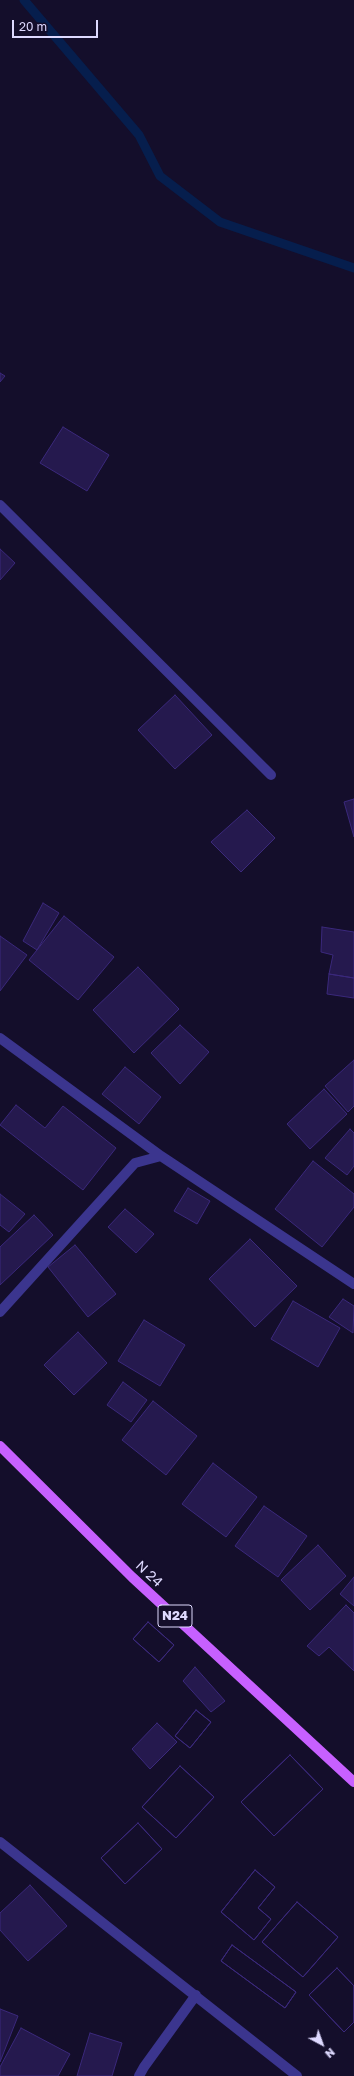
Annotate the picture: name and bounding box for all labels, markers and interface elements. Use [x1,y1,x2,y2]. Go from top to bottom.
scale bar [14,12,100,38]
text: 20 m [19,19,47,34]
street label: N 24 [132,1557,166,1591]
road number: N24 [158,1605,192,1627]
north arrow [302,2024,342,2064]
text: N [323,2046,338,2061]

